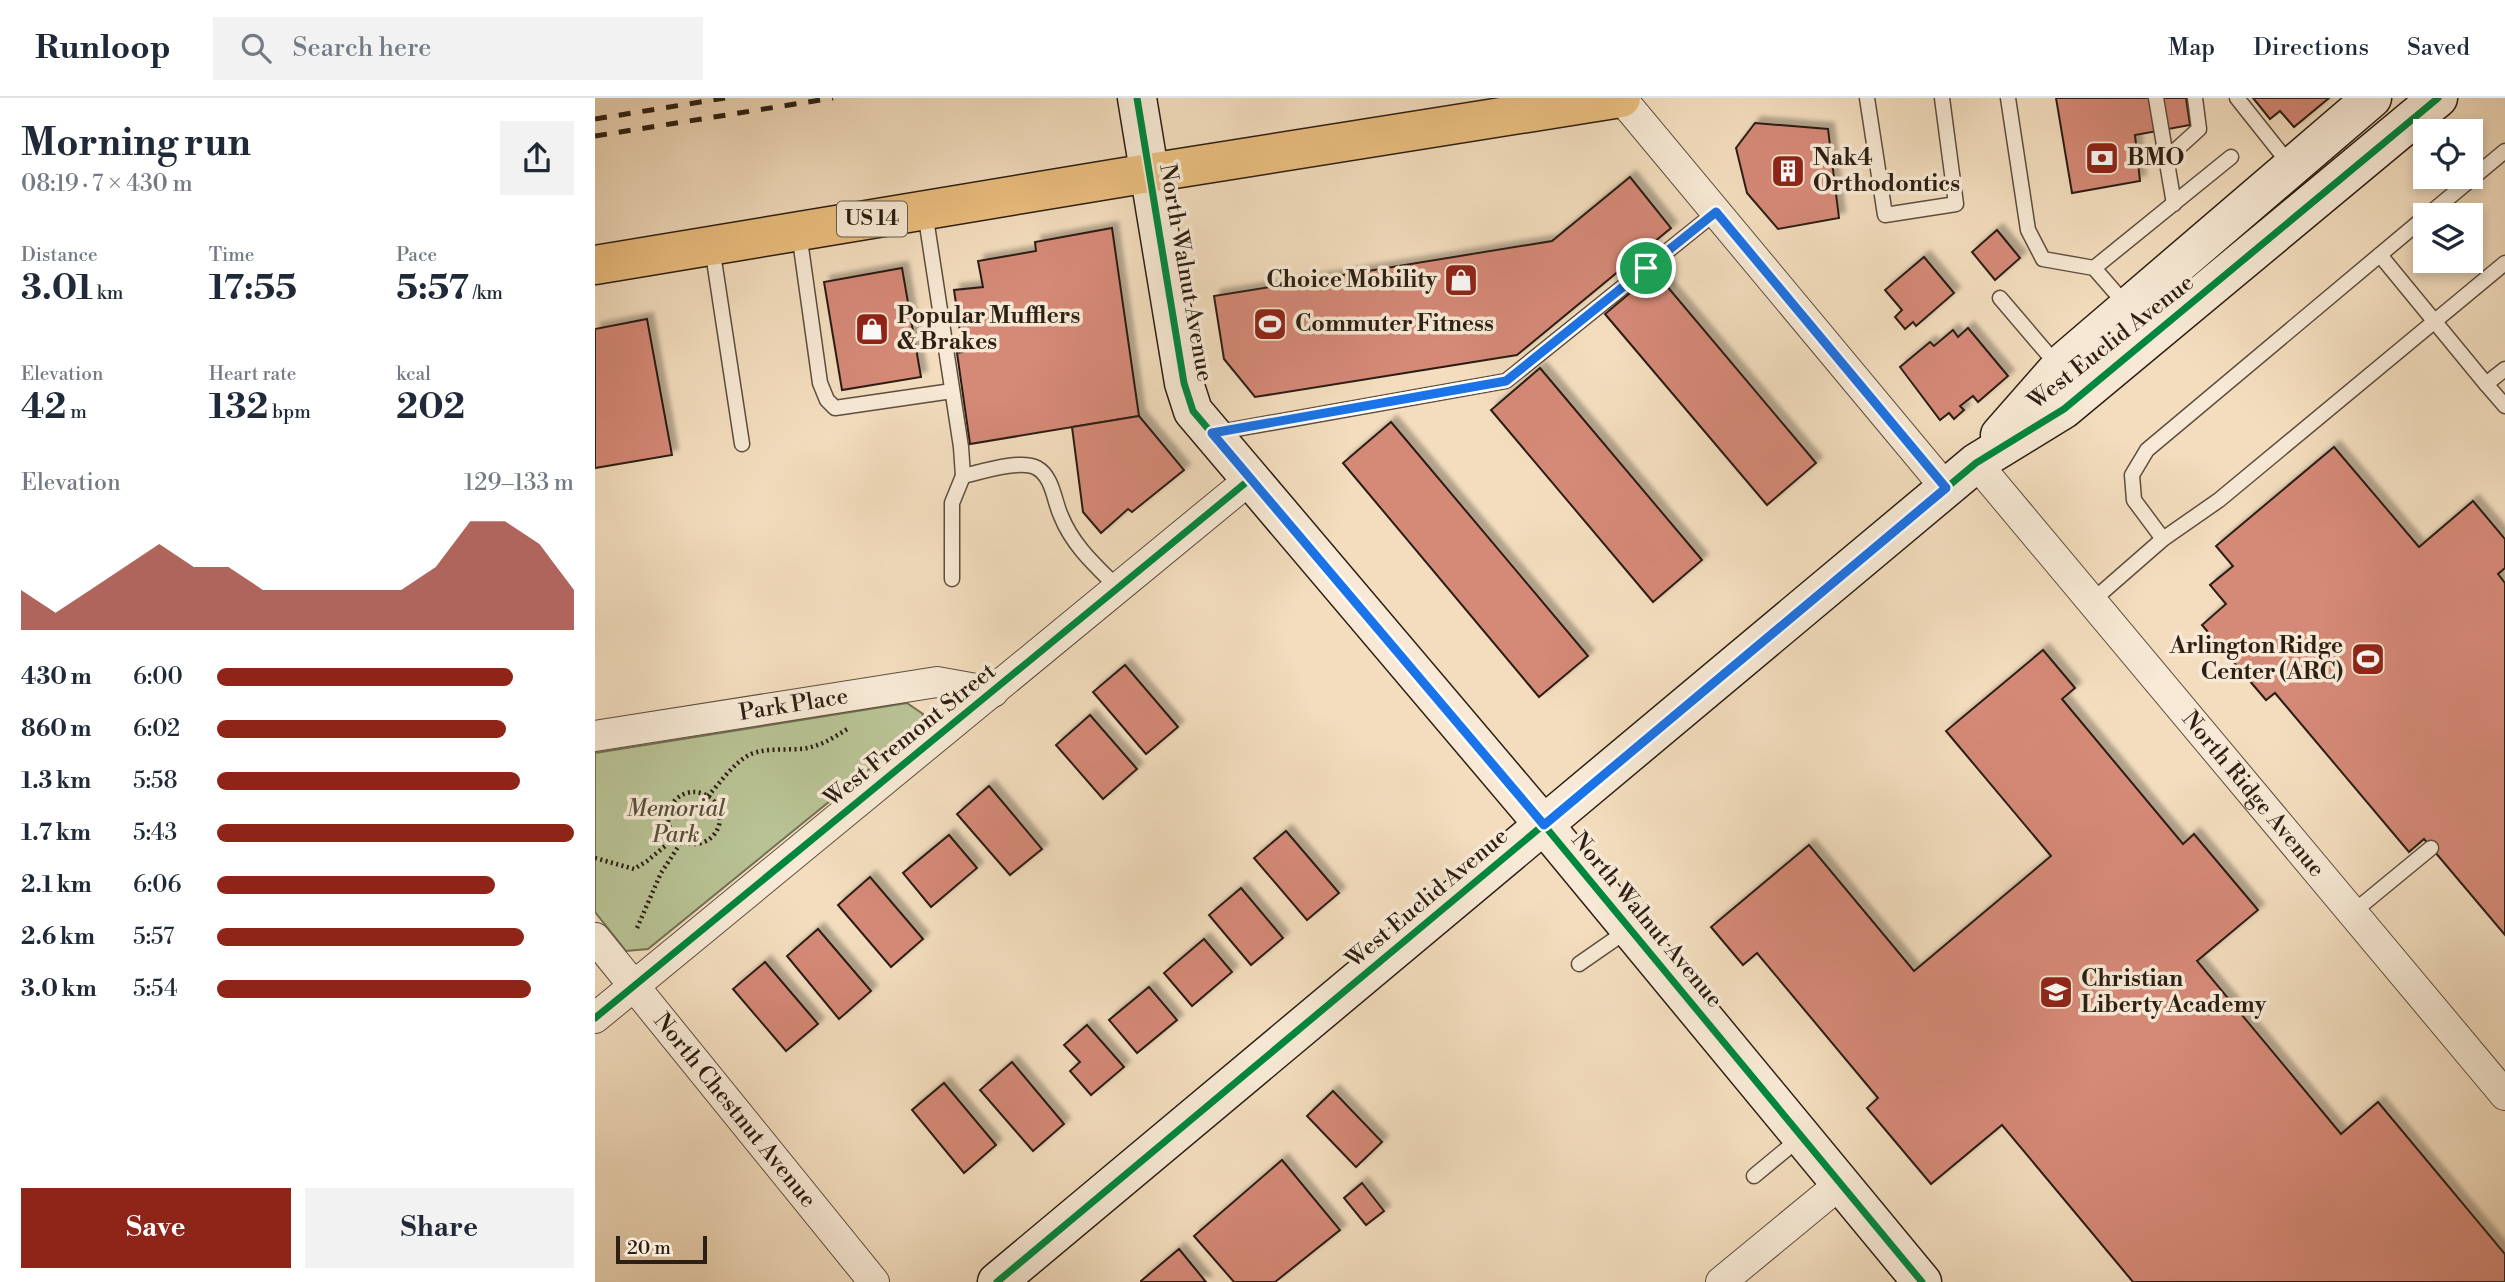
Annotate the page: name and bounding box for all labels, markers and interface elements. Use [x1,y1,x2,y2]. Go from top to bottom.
search box [213,17,703,80]
text: Runloop [35,28,171,69]
icon: search [237,29,275,67]
text: Search here [293,32,431,64]
text: Map [2168,33,2215,63]
text: Directions [2253,33,2369,63]
text: Saved [2407,33,2470,63]
map controls [2413,119,2483,273]
button: locate [2413,119,2483,189]
text: Morning run [21,120,251,167]
button: share [500,121,574,195]
bank icon: BMO [2083,139,2121,177]
place label: Nak4 Orthodontics [1813,144,1960,198]
place label: BMO [2127,144,2185,172]
building icon: Nak4 Orthodontics [1769,152,1807,190]
street label: North Walnut Avenue [1153,162,1219,384]
text: 08:19 · 7 × 430 m [21,170,193,198]
road number: US 14 [837,202,907,236]
button: layers [2413,203,2483,273]
pin [1616,238,1676,298]
text: Distance [21,243,98,267]
text: Time [209,243,254,267]
text: Pace [396,243,437,267]
icon: arrive [1627,249,1665,287]
shop icon: Choice Mobility [1442,261,1480,299]
place label: Choice Mobility [1266,266,1437,294]
text: 3.01 [21,267,93,310]
text: 17:55 [209,267,297,310]
text: 5:57 [396,267,469,310]
street label: West Euclid Avenue [2022,269,2199,416]
text: km [93,281,123,305]
text: /km [469,281,503,305]
place label: Popular Mufflers & Brakes [897,302,1080,356]
sports icon: Commuter Fitness [1251,305,1289,343]
shop icon: Popular Mufflers & Brakes [853,310,891,348]
place label: Commuter Fitness [1295,310,1494,338]
text: Elevation [21,362,103,386]
text: Heart rate [209,362,296,386]
text: kcal [396,362,431,386]
text: 42 [21,386,66,429]
text: 132 [209,386,268,429]
text: 202 [396,386,465,429]
text: m [66,400,87,424]
text: bpm [268,400,311,424]
text: Elevation [21,469,121,497]
text: 129–133 m [464,469,574,497]
place label: Arlington Ridge Center (ARC) [2168,632,2343,686]
sports icon: Arlington Ridge Center (ARC) [2349,640,2387,678]
street label: West Fremont Street [818,657,1001,813]
text: 430 m [21,663,92,691]
text: 6:00 [133,663,183,691]
street label: Park Place [737,682,850,727]
street label: North Ridge Avenue [2176,706,2331,883]
text: 860 m [21,715,91,743]
text: 6:02 [133,715,180,743]
text: 1.3 km [21,767,91,795]
text: 5:58 [133,767,178,795]
park label: Memorial Park [626,795,726,849]
text: 1.7 km [21,819,91,847]
text: 5:43 [133,819,177,847]
street label: West Euclid Avenue [1340,822,1514,974]
street label: North Walnut Avenue [1565,827,1729,1013]
text: 2.1 km [21,871,92,899]
text: 6:06 [133,871,181,899]
text: 2.6 km [21,923,95,951]
text: 5:57 [133,923,174,951]
place label: Christian Liberty Academy [2081,965,2267,1019]
school or university icon: Christian Liberty Academy [2037,973,2075,1011]
text: 3.0 km [21,975,97,1003]
text: 5:54 [133,975,178,1003]
street label: North Chestnut Avenue [648,1007,822,1213]
button: Save [21,1188,291,1268]
button: Share [305,1188,574,1268]
scale bar [616,1233,707,1265]
text: 20 m [627,1236,671,1260]

